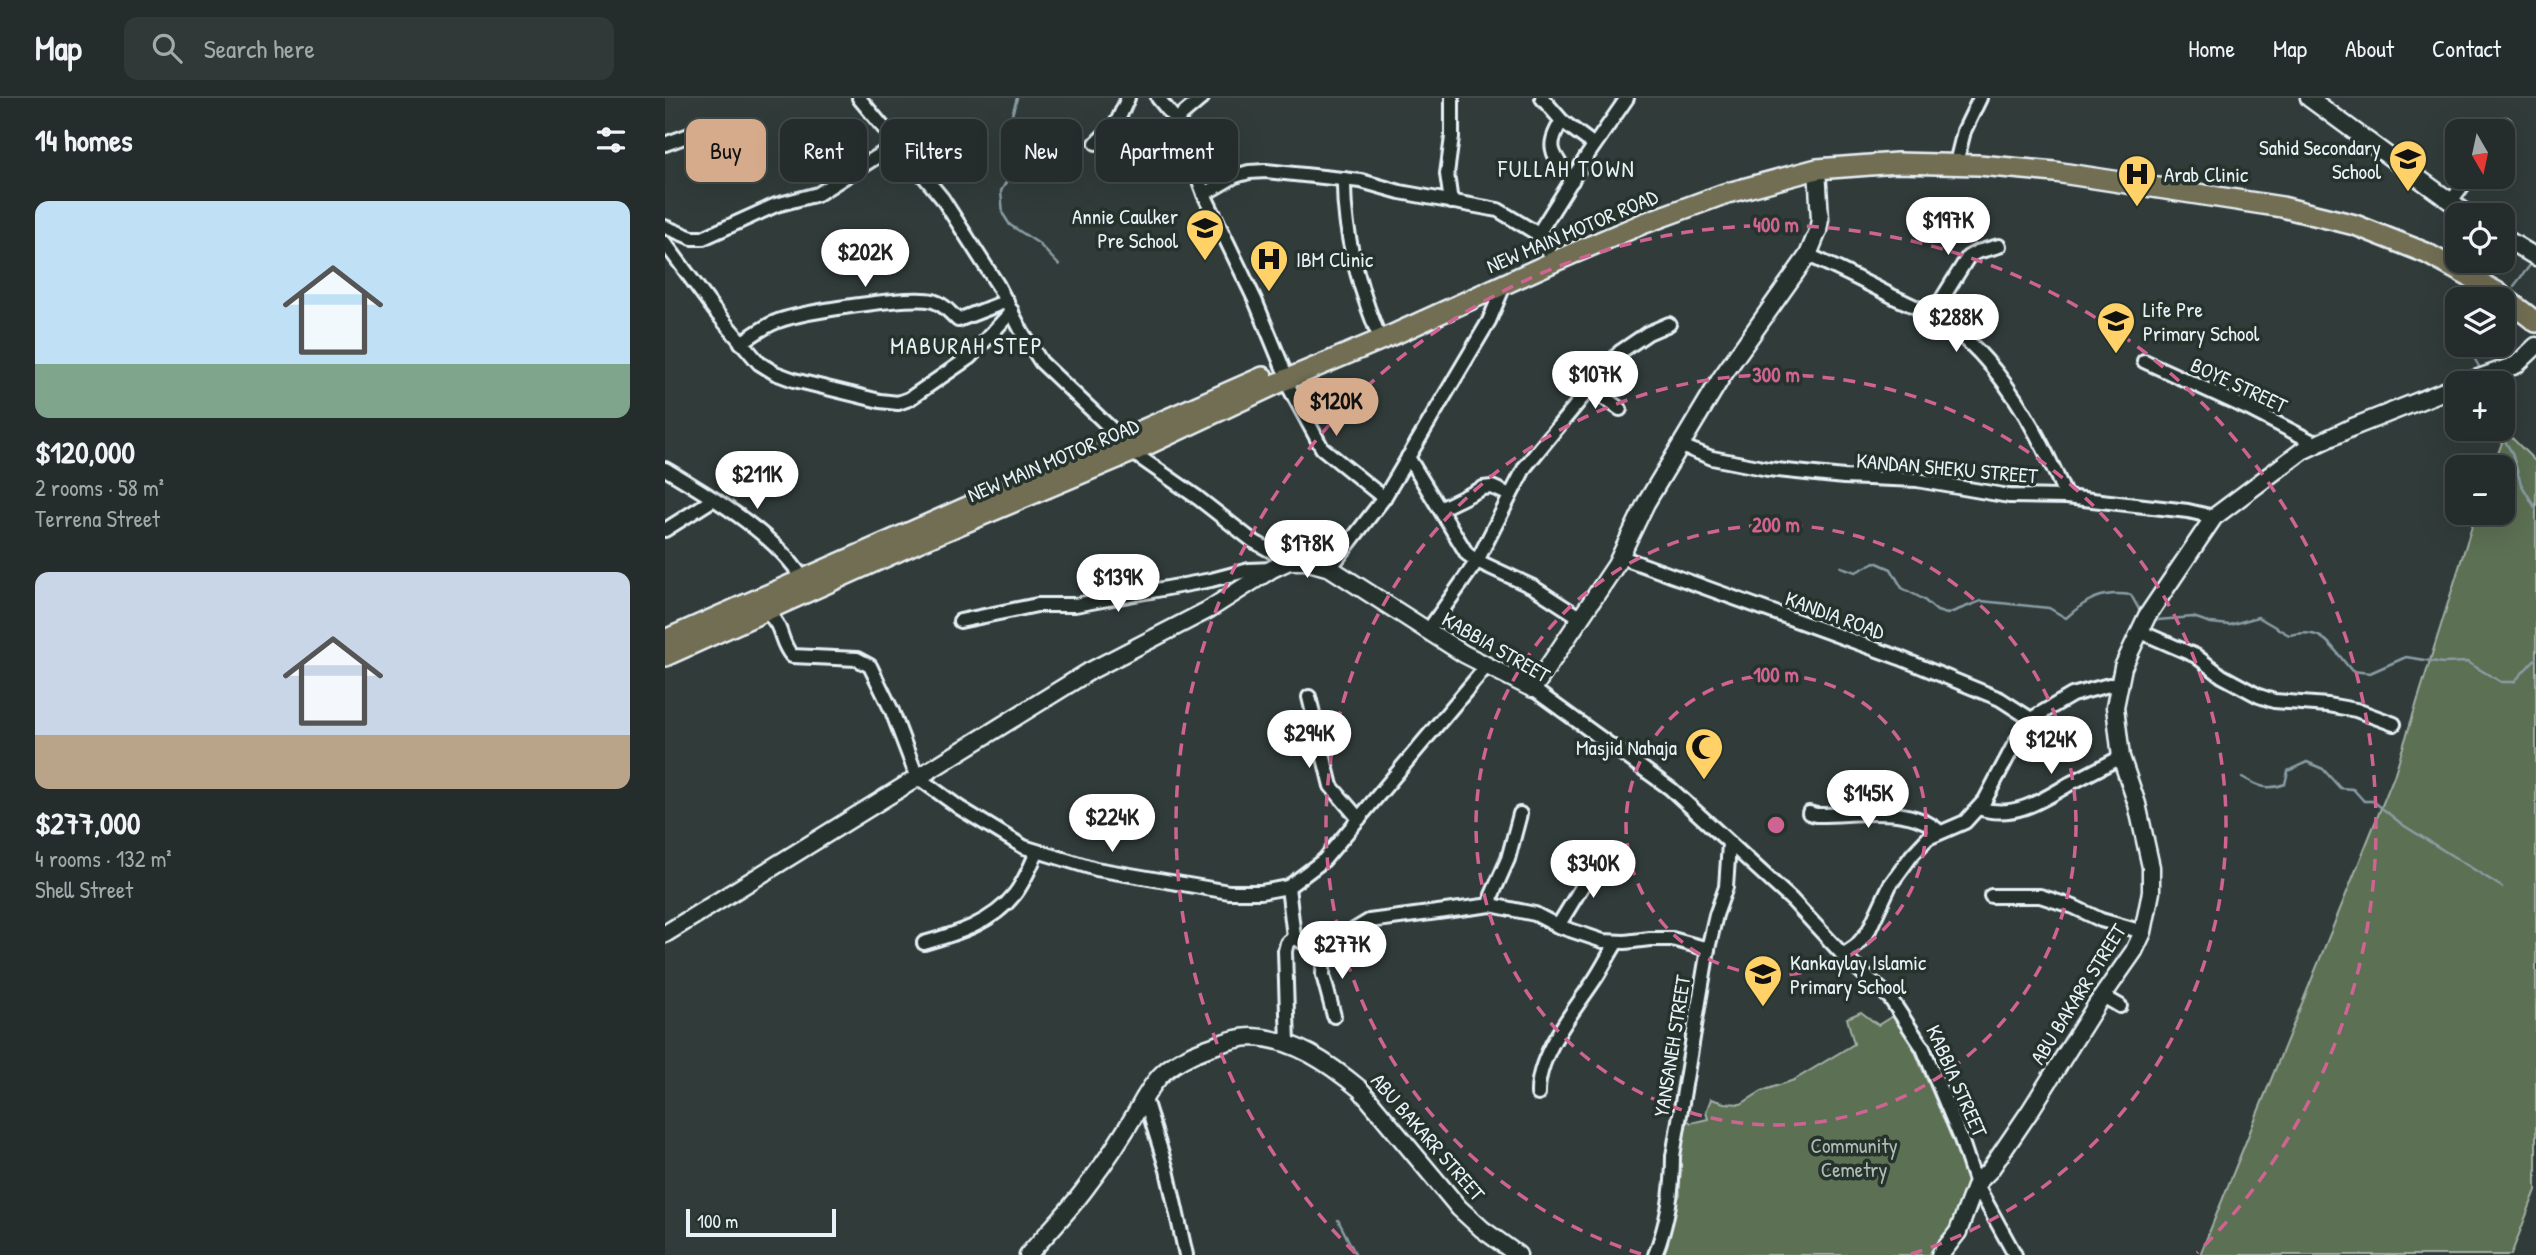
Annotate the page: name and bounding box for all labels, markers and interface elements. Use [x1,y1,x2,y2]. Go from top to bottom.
search box [124,17,614,80]
text: Map [35,26,82,70]
icon: search [148,29,186,67]
text: Search here [204,31,315,66]
text: Home [2188,32,2235,64]
text: Map [2273,32,2307,64]
text: About [2345,32,2394,64]
text: Contact [2432,32,2501,64]
chip: Buy [686,119,766,182]
chip: Rent [780,119,867,182]
chip: Filters [881,119,987,182]
chip: New [1001,119,1082,182]
chip: Apartment [1096,119,1238,182]
north arrow [2445,119,2515,189]
map controls [2445,119,2515,525]
text: 14 homes [35,120,133,160]
icon: filters [592,121,630,159]
place label: Sahid Secondary School [2259,133,2381,186]
school or university icon: Sahid Secondary School [2387,138,2429,193]
district label: FULLAH TOWN [1497,153,1636,184]
hospital icon: Arab Clinic [2116,153,2158,208]
place label: Arab Clinic [2164,160,2249,189]
street label: NEW MAIN MOTOR ROAD [1482,182,1662,280]
pin: $197K [1899,198,1997,257]
place label: Annie Caulker Pre School [1072,202,1178,255]
button: locate [2445,203,2515,273]
text: $197K [1922,204,1974,235]
school or university icon: Annie Caulker Pre School [1184,207,1226,262]
text: 400 m [1753,210,1799,239]
pin: $202K [816,230,914,289]
text: $202K [837,236,893,267]
hospital icon: IBM Clinic [1248,238,1290,293]
place label: IBM Clinic [1296,245,1374,274]
icon: home [270,247,396,373]
button: layers [2445,287,2515,357]
pin: $288K [1907,294,2005,354]
place label: Life Pre Primary School [2143,295,2260,348]
school or university icon: Life Pre Primary School [2095,300,2137,355]
text: $288K [1929,301,1983,332]
district label: MABURAH STEP [890,330,1044,361]
street label: BOYE STREET [2186,350,2293,420]
pin: $107K [1546,352,1644,411]
text: $107K [1568,358,1622,389]
text: 300 m [1752,360,1800,389]
button: + [2445,371,2515,441]
pin: $120K [1287,378,1385,438]
text: $120K [1309,385,1363,416]
street label: NEW MAIN MOTOR ROAD [963,411,1143,509]
text: $120,000 [35,432,135,472]
street label: KANDAN SHEKU STREET [1855,446,2040,490]
pin: $211K [708,452,806,511]
button: − [2445,455,2515,525]
text: $211K [731,458,783,489]
text: 2 rooms · 58 m² [35,472,164,503]
text: Terrena Street [35,503,160,534]
text: 200 m [1752,510,1800,539]
pin: $178K [1258,520,1356,580]
text: $178K [1280,527,1334,558]
pin: $139K [1069,554,1167,614]
text: $139K [1093,561,1143,592]
street label: KANDIA ROAD [1781,584,1889,646]
street label: KABBIA STREET [1437,604,1556,690]
icon: home [270,618,396,744]
text: 100 m [1753,660,1799,689]
pin: $294K [1260,710,1358,770]
pin: $124K [2002,716,2100,776]
text: $294K [1283,717,1335,748]
text: $124K [2025,723,2077,754]
mosque icon: Masjid Nahaja [1683,726,1725,781]
place label: Masjid Nahaja [1576,733,1677,762]
pin: $145K [1819,770,1917,830]
text: $145K [1843,777,1893,808]
pin: $224K [1063,794,1161,854]
text: $224K [1085,801,1139,832]
text: $277,000 [35,803,140,843]
centre of rings [1764,813,1788,837]
pin: $340K [1544,840,1642,900]
text: 4 rooms · 132 m² [35,843,172,874]
text: $340K [1567,847,1619,878]
text: Shell Street [35,874,133,905]
street label: ABU BAKARR STREET [2023,917,2133,1070]
pin: $277K [1293,922,1391,981]
text: $277K [1313,928,1371,959]
place label: Kankaylay Islamic Primary School [1790,948,1927,1001]
school or university icon: Kankaylay Islamic Primary School [1742,953,1784,1008]
street label: YANSANEH STREET [1646,972,1698,1119]
street label: KABBIA STREET [1919,1020,1995,1143]
street label: ABU BAKARR STREET [1364,1067,1492,1208]
park label: Community Cemetry [1810,1131,1898,1184]
scale bar [686,1206,837,1238]
text: 100 m [697,1208,738,1234]

